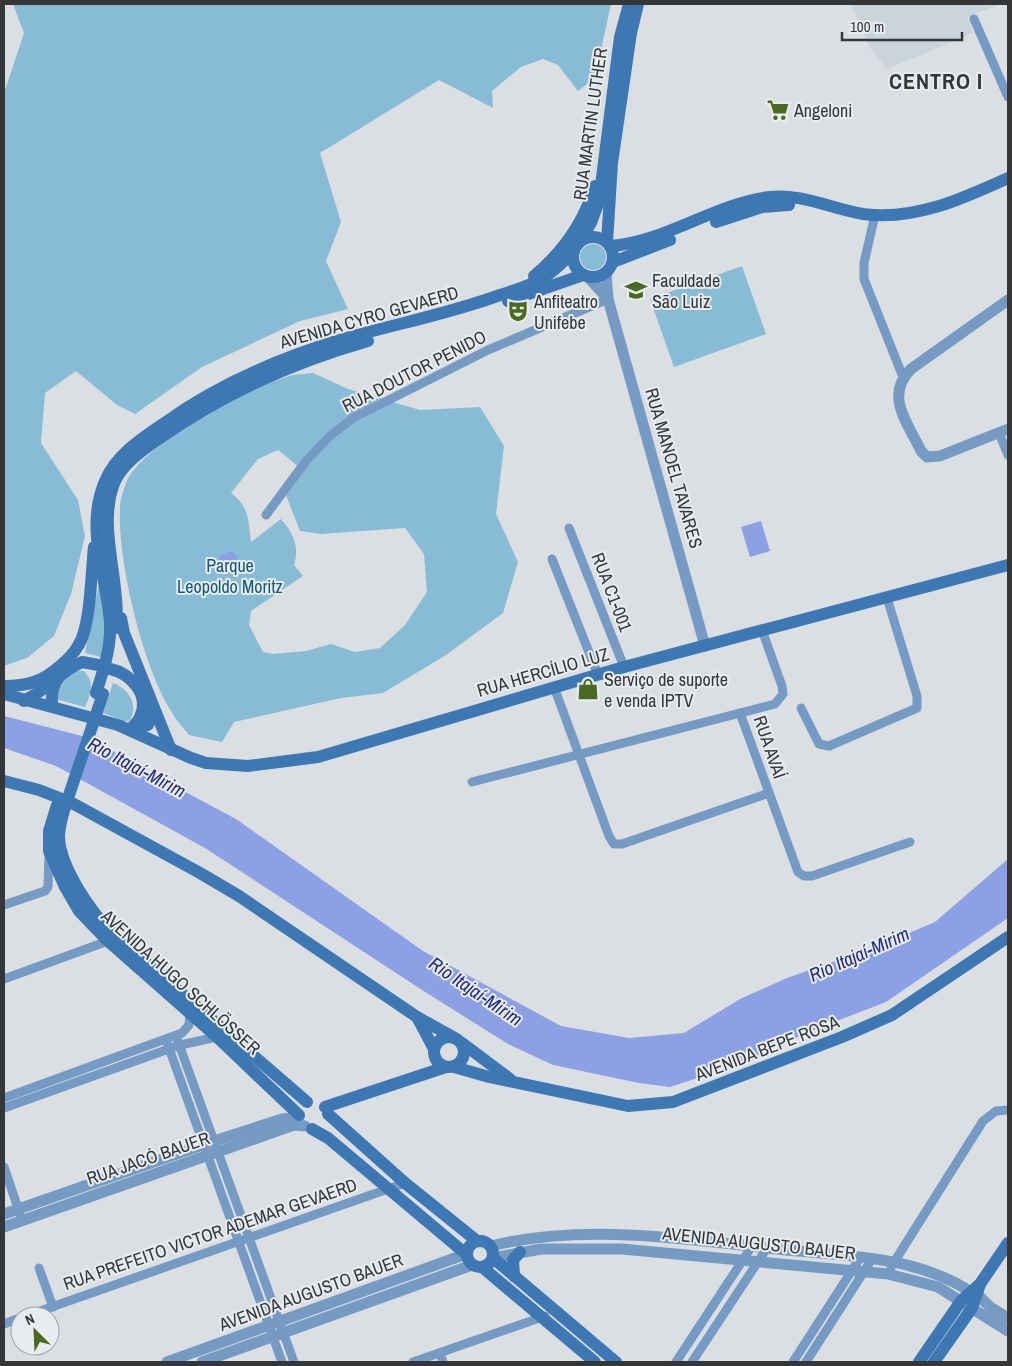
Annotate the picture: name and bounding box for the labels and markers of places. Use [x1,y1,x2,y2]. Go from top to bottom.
supermarket icon: Angeloni [765,97,791,123]
place label: Angeloni [793,98,852,123]
place label: Faculdade São Luiz [652,268,720,314]
school or university icon: Faculdade São Luiz [623,277,649,303]
place label: Anfiteatro Unifebe [533,289,598,335]
theatre icon: Anfiteatro Unifebe [505,298,531,324]
place label: Serviço de suporte e venda IPTV [604,667,728,713]
shop icon: Serviço de suporte e venda IPTV [575,676,601,702]

